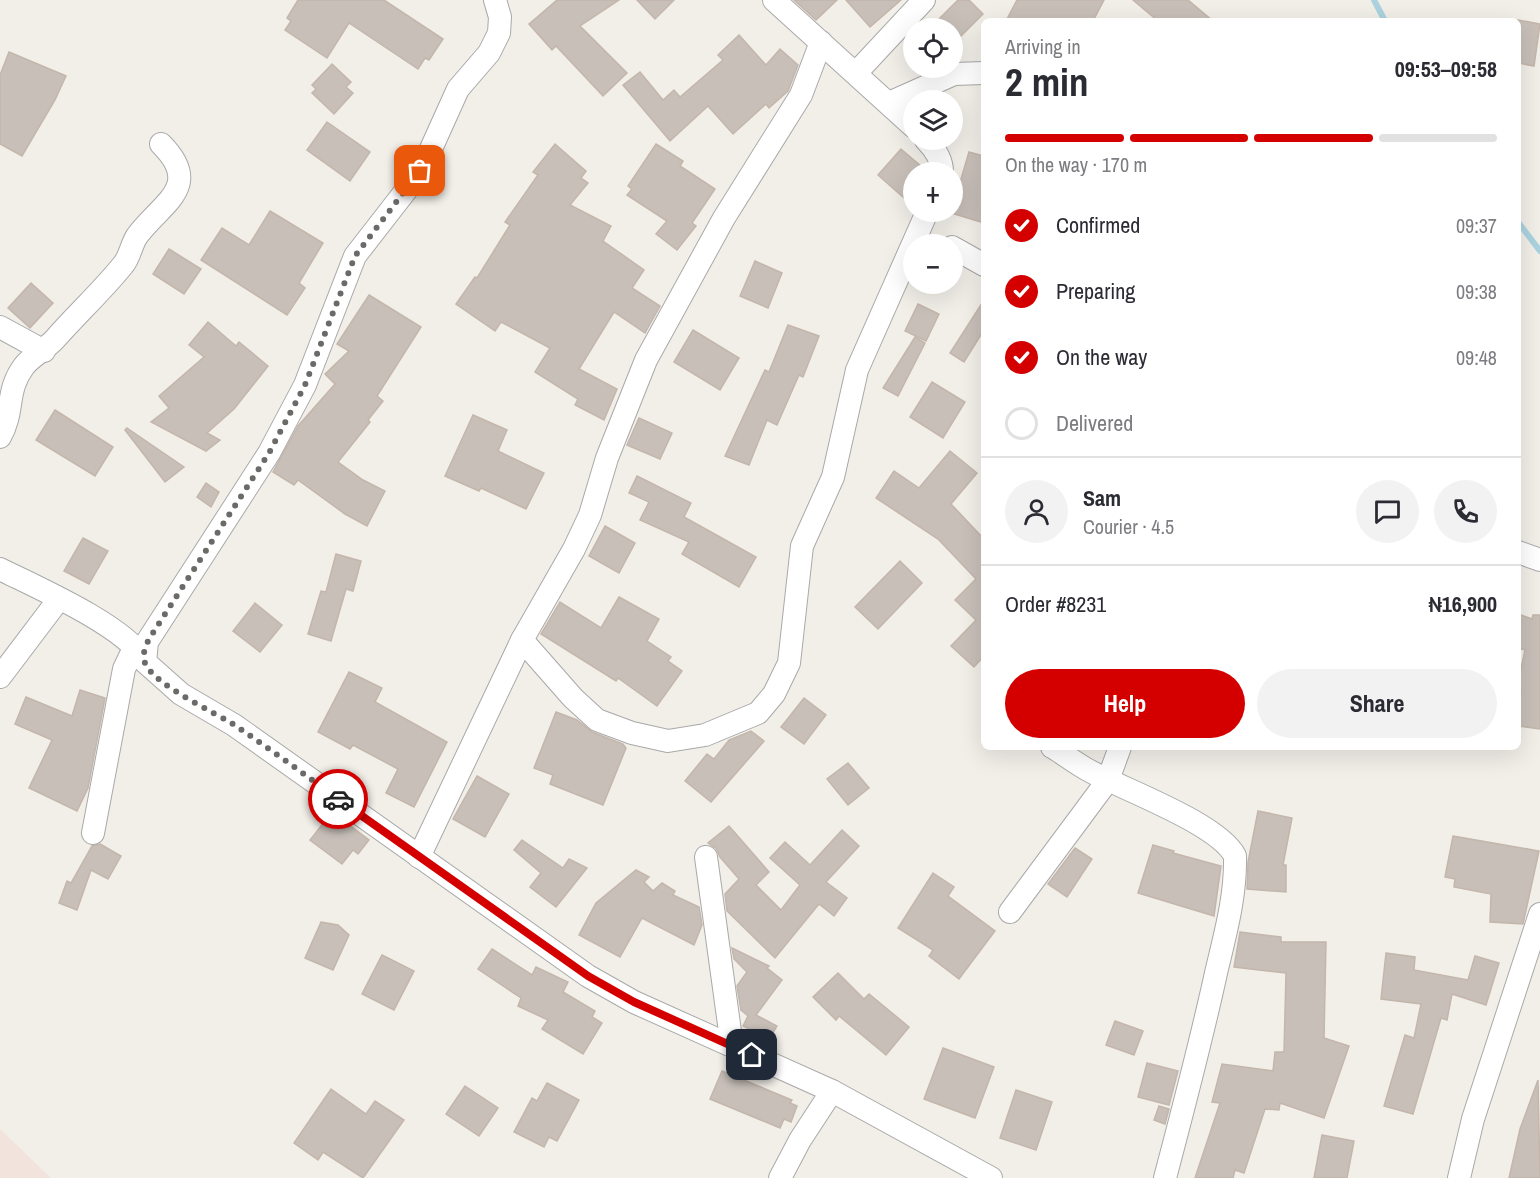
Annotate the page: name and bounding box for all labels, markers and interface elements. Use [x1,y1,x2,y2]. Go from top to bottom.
map controls [903,18,963,294]
button: locate [903,18,963,78]
text: Arriving in [1005,33,1081,60]
text: 09:53–09:58 [1395,54,1497,84]
text: 2 min [1005,56,1089,108]
button: layers [903,90,963,150]
pin [394,145,445,196]
text: On the way · 170 m [1005,151,1147,178]
icon: bag [403,154,436,187]
button: + [903,162,963,222]
icon: check [1005,209,1038,242]
text: Confirmed [1056,210,1140,240]
text: 09:37 [1456,212,1497,239]
button: − [903,234,963,294]
icon: check [1005,275,1038,308]
text: Preparing [1056,276,1135,306]
text: 09:38 [1456,278,1497,305]
icon: check [1005,341,1038,374]
text: On the way [1056,342,1147,372]
text: 09:48 [1456,344,1497,371]
text: Delivered [1056,408,1133,438]
button: person [1005,480,1068,543]
button: chat [1356,480,1419,543]
button: phone [1434,480,1497,543]
text: Sam [1083,483,1121,513]
text: Courier · 4.5 [1083,513,1174,540]
text: Order #8231 [1005,589,1106,619]
text: ₦16,900 [1429,589,1497,619]
button: Help [1005,669,1245,738]
button: Share [1257,669,1497,738]
courier [308,769,368,829]
icon: car [322,783,355,816]
pin [726,1029,777,1080]
icon: home [735,1038,768,1071]

